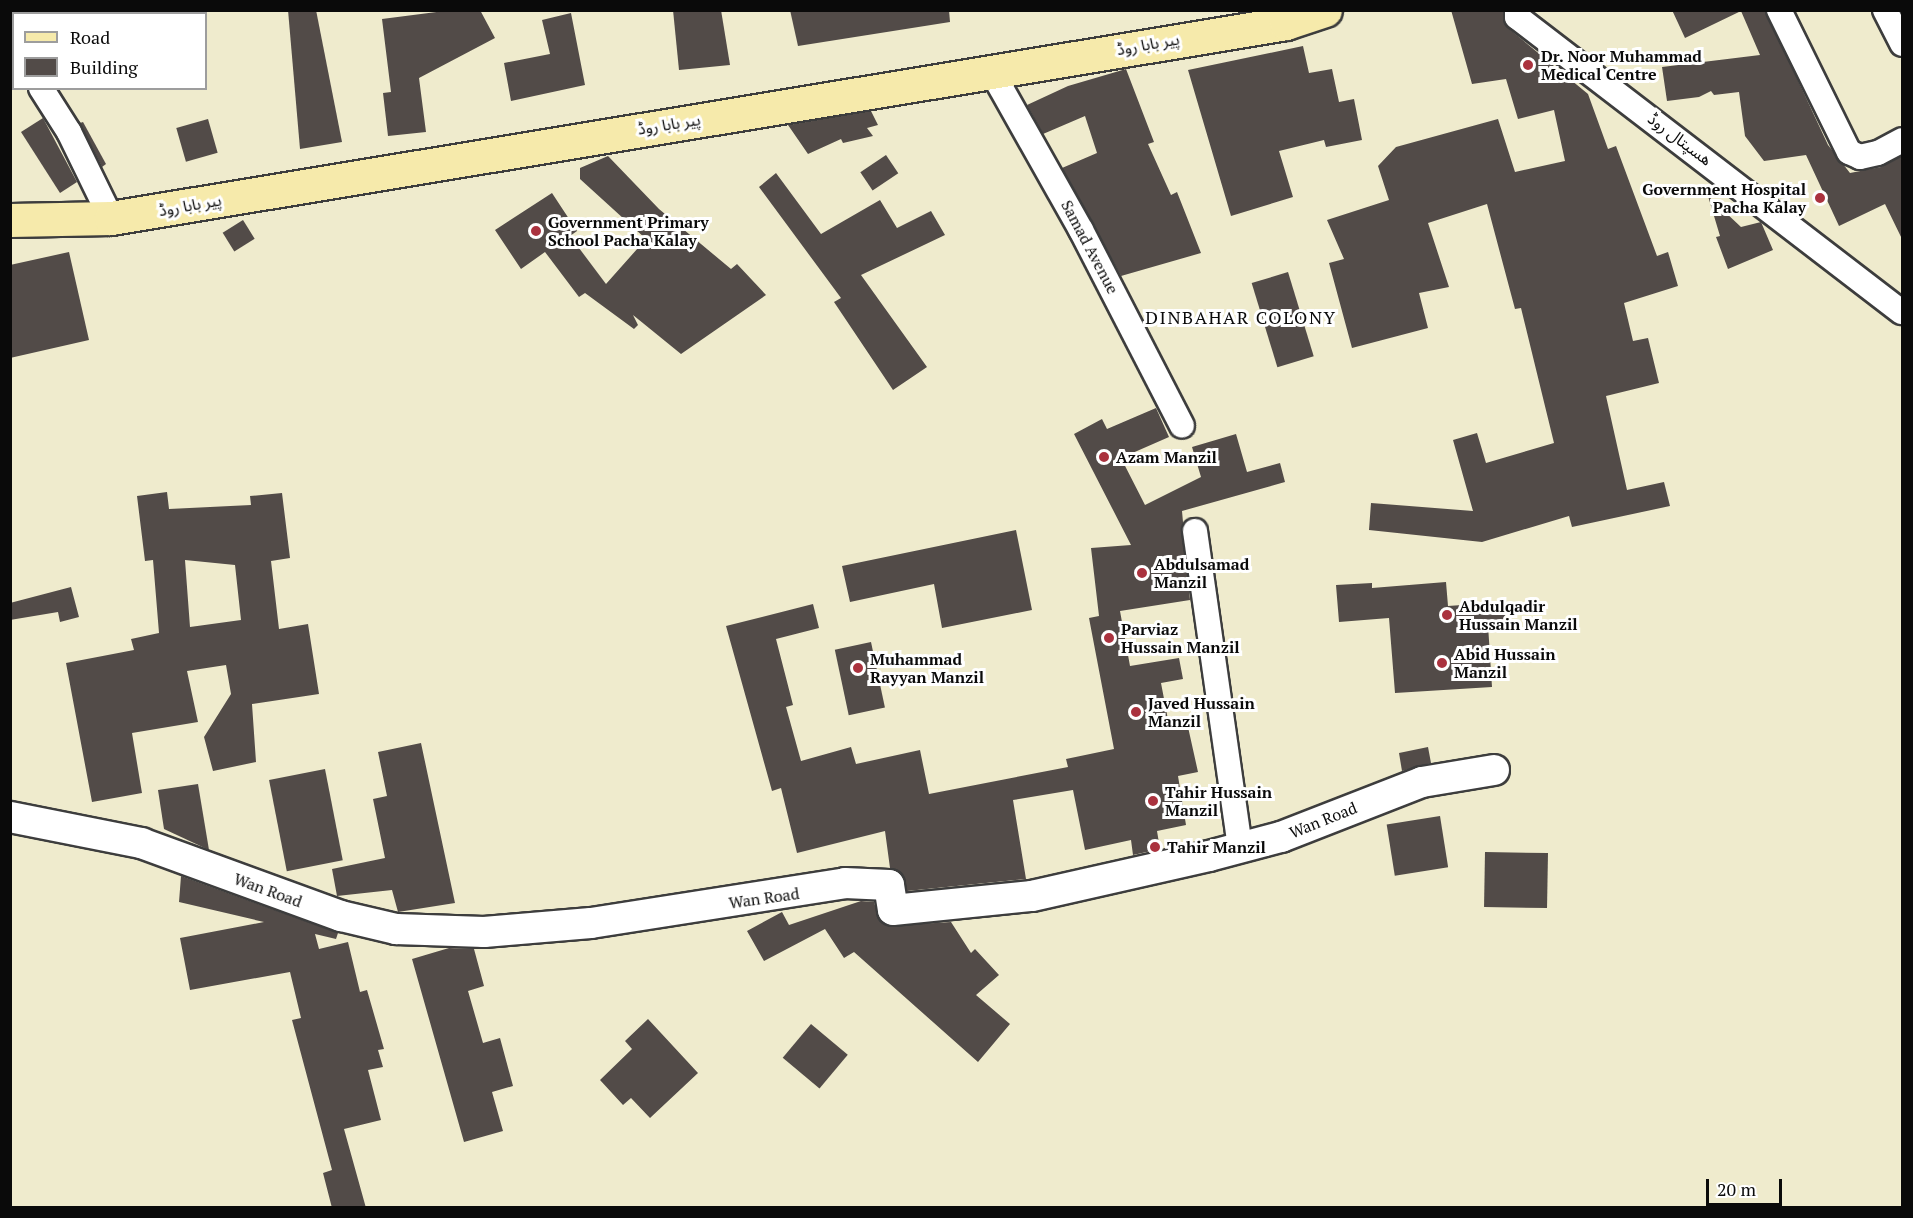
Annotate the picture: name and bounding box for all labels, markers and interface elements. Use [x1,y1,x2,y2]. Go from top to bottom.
legend [12,12,207,90]
text: Road [70,25,110,49]
street label: پیر بابا روڈ [1115,29,1181,59]
place label: Dr. Noor Muhammad Medical Centre [1541,46,1702,84]
text: Building [70,55,138,79]
marker: Dr. Noor Muhammad Medical Centre [1519,56,1537,74]
street label: ھسپتال روڈ [1644,109,1716,169]
street label: پیر بابا روڈ [636,110,702,138]
place label: Government Hospital Pacha Kalay [1642,179,1806,217]
marker: Government Hospital Pacha Kalay [1811,189,1829,207]
street label: پیر بابا روڈ [157,190,223,220]
street label: Samad Avenue [1057,197,1123,297]
place label: Government Primary School Pacha Kalay [548,212,709,250]
marker: Government Primary School Pacha Kalay [529,224,543,238]
district label: DINBAHAR COLONY [1145,306,1337,328]
place label: Azam Manzil [1116,447,1217,467]
marker: Azam Manzil [1097,450,1111,464]
place label: Abdulsamad Manzil [1154,554,1249,592]
marker: Abdulsamad Manzil [1135,566,1149,580]
place label: Abdulqadir Hussain Manzil [1459,596,1578,634]
marker: Abdulqadir Hussain Manzil [1440,608,1454,622]
place label: Parviaz Hussain Manzil [1121,619,1240,657]
marker: Parviaz Hussain Manzil [1102,631,1116,645]
place label: Abid Hussain Manzil [1454,644,1556,682]
place label: Muhammad Rayyan Manzil [870,649,984,687]
marker: Abid Hussain Manzil [1435,656,1449,670]
marker: Muhammad Rayyan Manzil [851,661,865,675]
place label: Javed Hussain Manzil [1148,693,1255,731]
marker: Javed Hussain Manzil [1129,705,1143,719]
place label: Tahir Hussain Manzil [1165,782,1272,820]
marker: Tahir Hussain Manzil [1146,794,1160,808]
street label: Wan Road [1286,798,1360,842]
place label: Tahir Manzil [1167,837,1266,857]
marker: Tahir Manzil [1148,840,1162,854]
street label: Wan Road [231,869,305,911]
street label: Wan Road [727,884,801,912]
scale bar [1709,1167,1786,1205]
text: 20 m [1717,1177,1756,1201]

